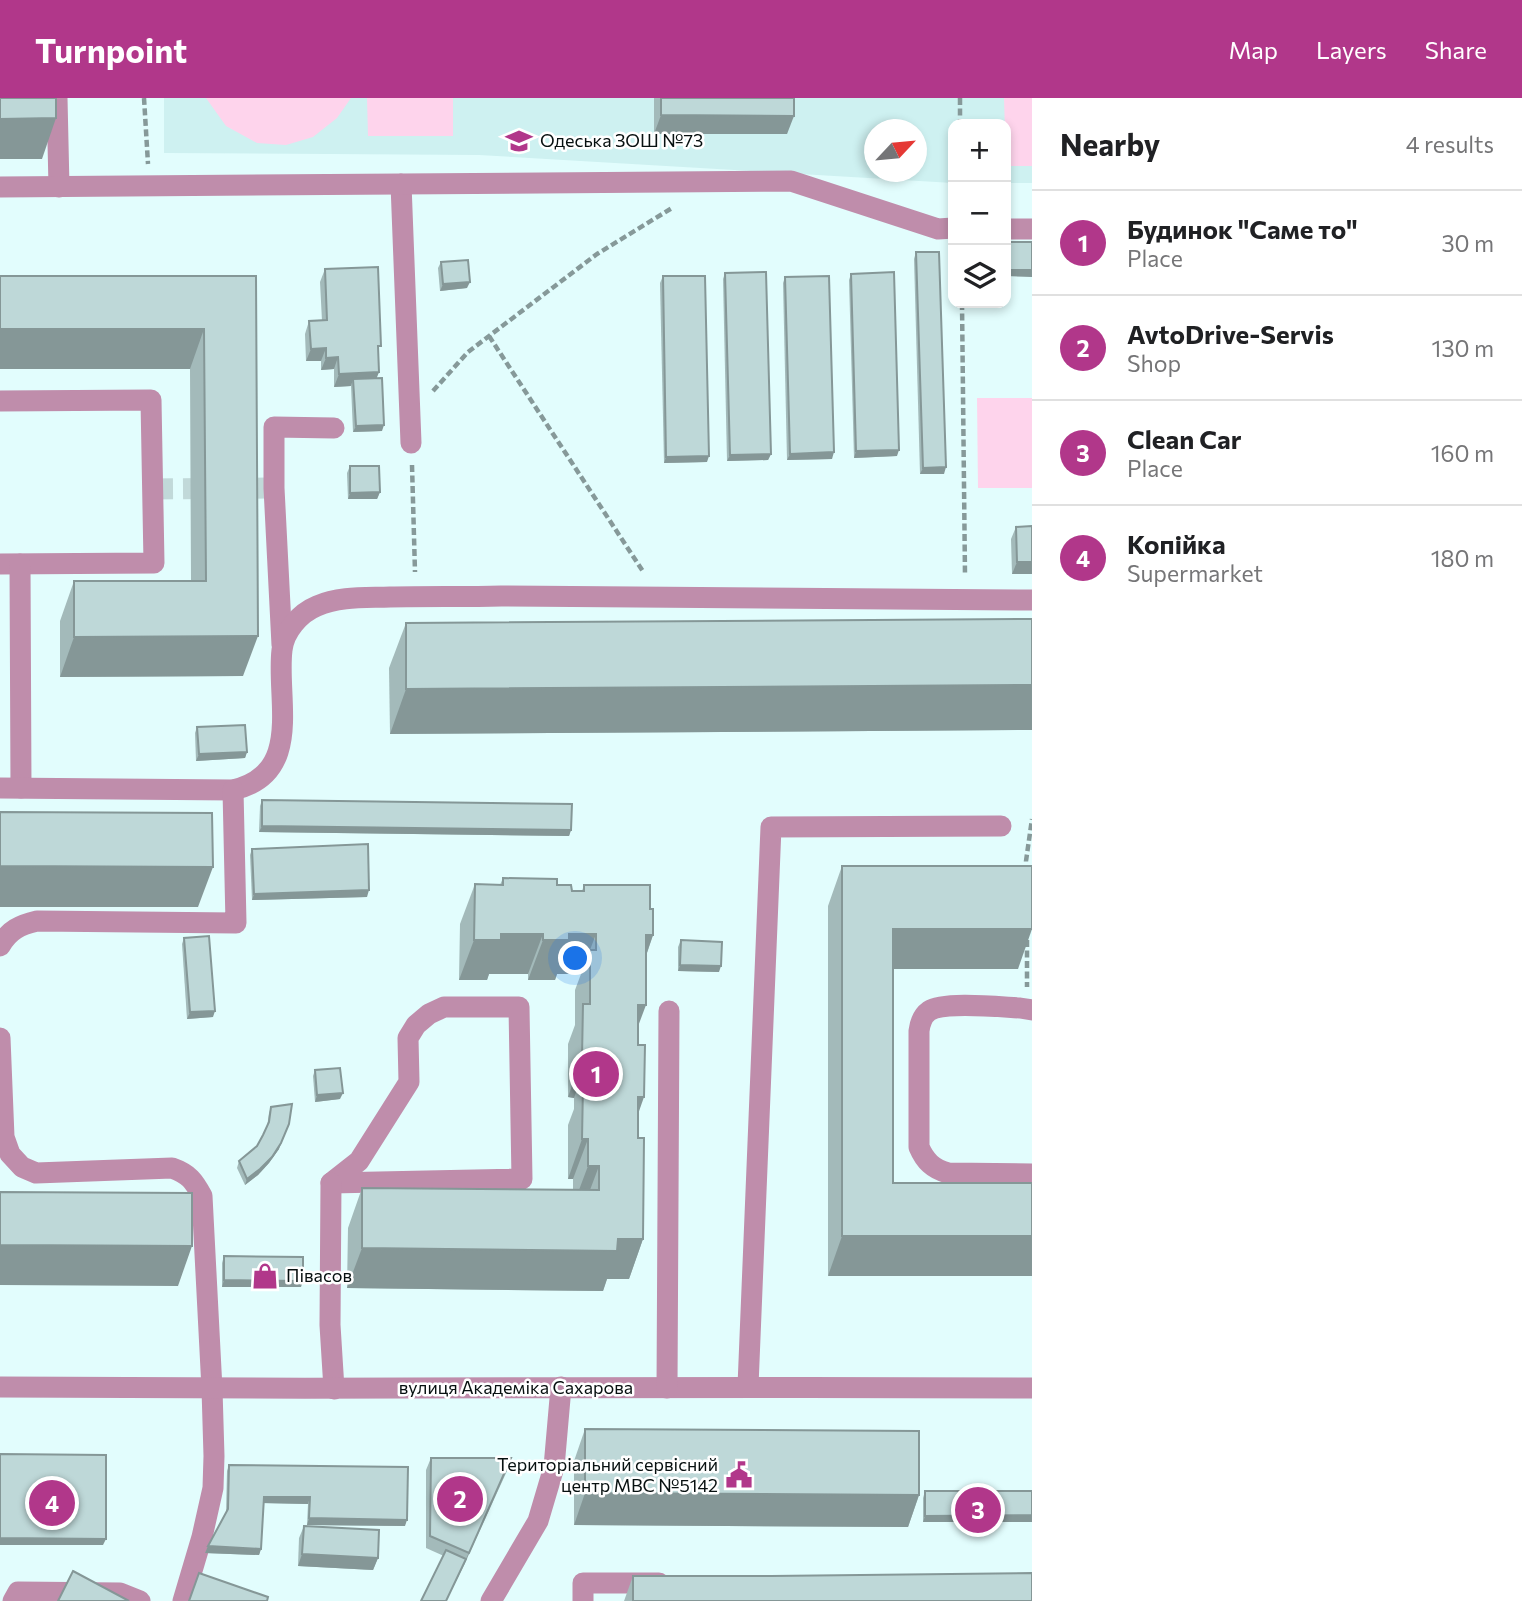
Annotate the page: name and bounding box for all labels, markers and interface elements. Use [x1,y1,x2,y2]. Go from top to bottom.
text: Turnpoint [35,29,187,70]
text: Map [1229,35,1278,64]
text: Layers [1316,35,1387,64]
text: Share [1425,35,1487,64]
north arrow [864,119,927,182]
map controls [948,119,1011,308]
button: + [948,119,1011,182]
text: Nearby [1060,125,1160,162]
school or university icon: Одеська ЗОШ №73 [504,126,534,156]
place label: Одеська ЗОШ №73 [540,129,703,151]
text: 4 results [1406,130,1494,158]
button: − [948,182,1011,245]
text: Будинок "Саме то" [1127,213,1358,244]
text: 1 [1078,229,1088,257]
text: 30 m [1441,229,1494,257]
text: Place [1127,244,1183,272]
button: layers [948,245,1011,308]
text: AvtoDrive-Servis [1127,318,1334,349]
text: 2 [1076,334,1090,362]
text: 130 m [1432,334,1494,362]
text: Shop [1127,349,1181,377]
text: Clean Car [1127,423,1241,454]
text: 3 [1076,439,1090,467]
text: 160 m [1431,439,1494,467]
text: Place [1127,454,1183,482]
text: Копійка [1127,528,1225,559]
text: 4 [1076,544,1090,572]
text: 180 m [1431,544,1494,572]
text: Supermarket [1127,559,1263,587]
your location [558,941,592,975]
pin: 1 [573,1048,619,1100]
shop icon: Півасов [250,1261,280,1291]
place label: Півасов [286,1264,352,1286]
street label: вулиця Академіка Сахарова [399,1376,633,1398]
place label: Територіальний сервісний центр МВС №5142 [497,1453,718,1496]
public building icon: Територіальний сервісний центр МВС №5142 [724,1460,754,1490]
pin: 2 [437,1473,483,1525]
pin: 4 [29,1477,75,1529]
pin: 3 [955,1484,1001,1536]

